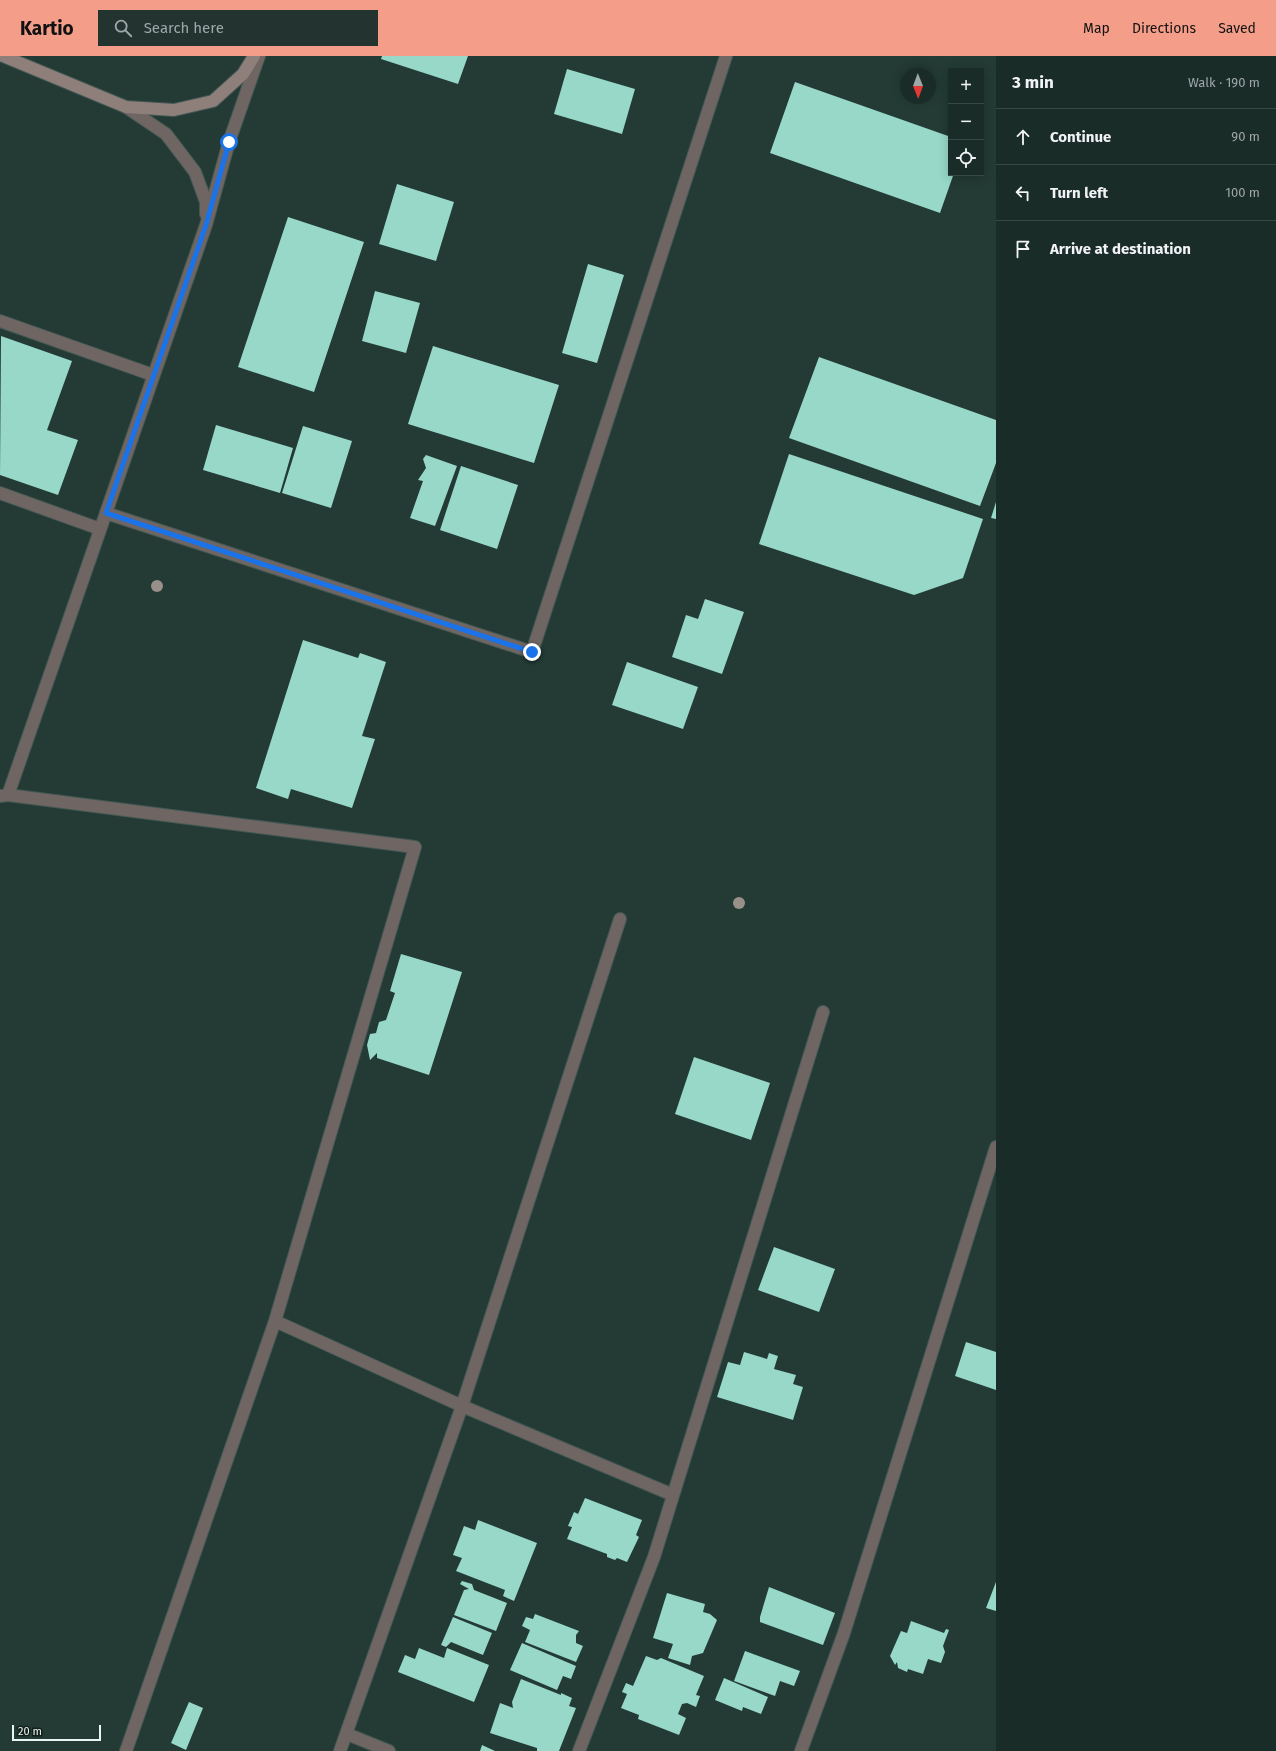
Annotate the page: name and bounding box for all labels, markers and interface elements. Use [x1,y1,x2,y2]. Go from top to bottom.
search box [98,10,378,46]
text: Kartio [20,17,74,40]
icon: search [112,17,134,39]
text: Search here [144,19,224,37]
text: Map [1083,20,1110,37]
text: Directions [1132,20,1196,37]
text: Saved [1218,20,1256,37]
north arrow [900,68,936,104]
map controls [948,68,984,176]
button: + [948,68,984,104]
text: 3 min [1012,72,1054,93]
text: Walk · 190 m [1188,75,1260,90]
button: − [948,104,984,140]
icon: ahead [1012,126,1034,148]
text: Continue [1050,128,1111,146]
text: 90 m [1231,129,1260,144]
route start [220,133,238,151]
button: locate [948,140,984,176]
icon: left [1012,182,1034,204]
text: Turn left [1050,184,1108,202]
text: 100 m [1225,185,1260,200]
icon: arrive [1012,238,1034,260]
text: Arrive at destination [1050,240,1191,258]
route end [523,643,541,661]
scale bar [12,1723,101,1742]
text: 20 m [18,1725,42,1738]

